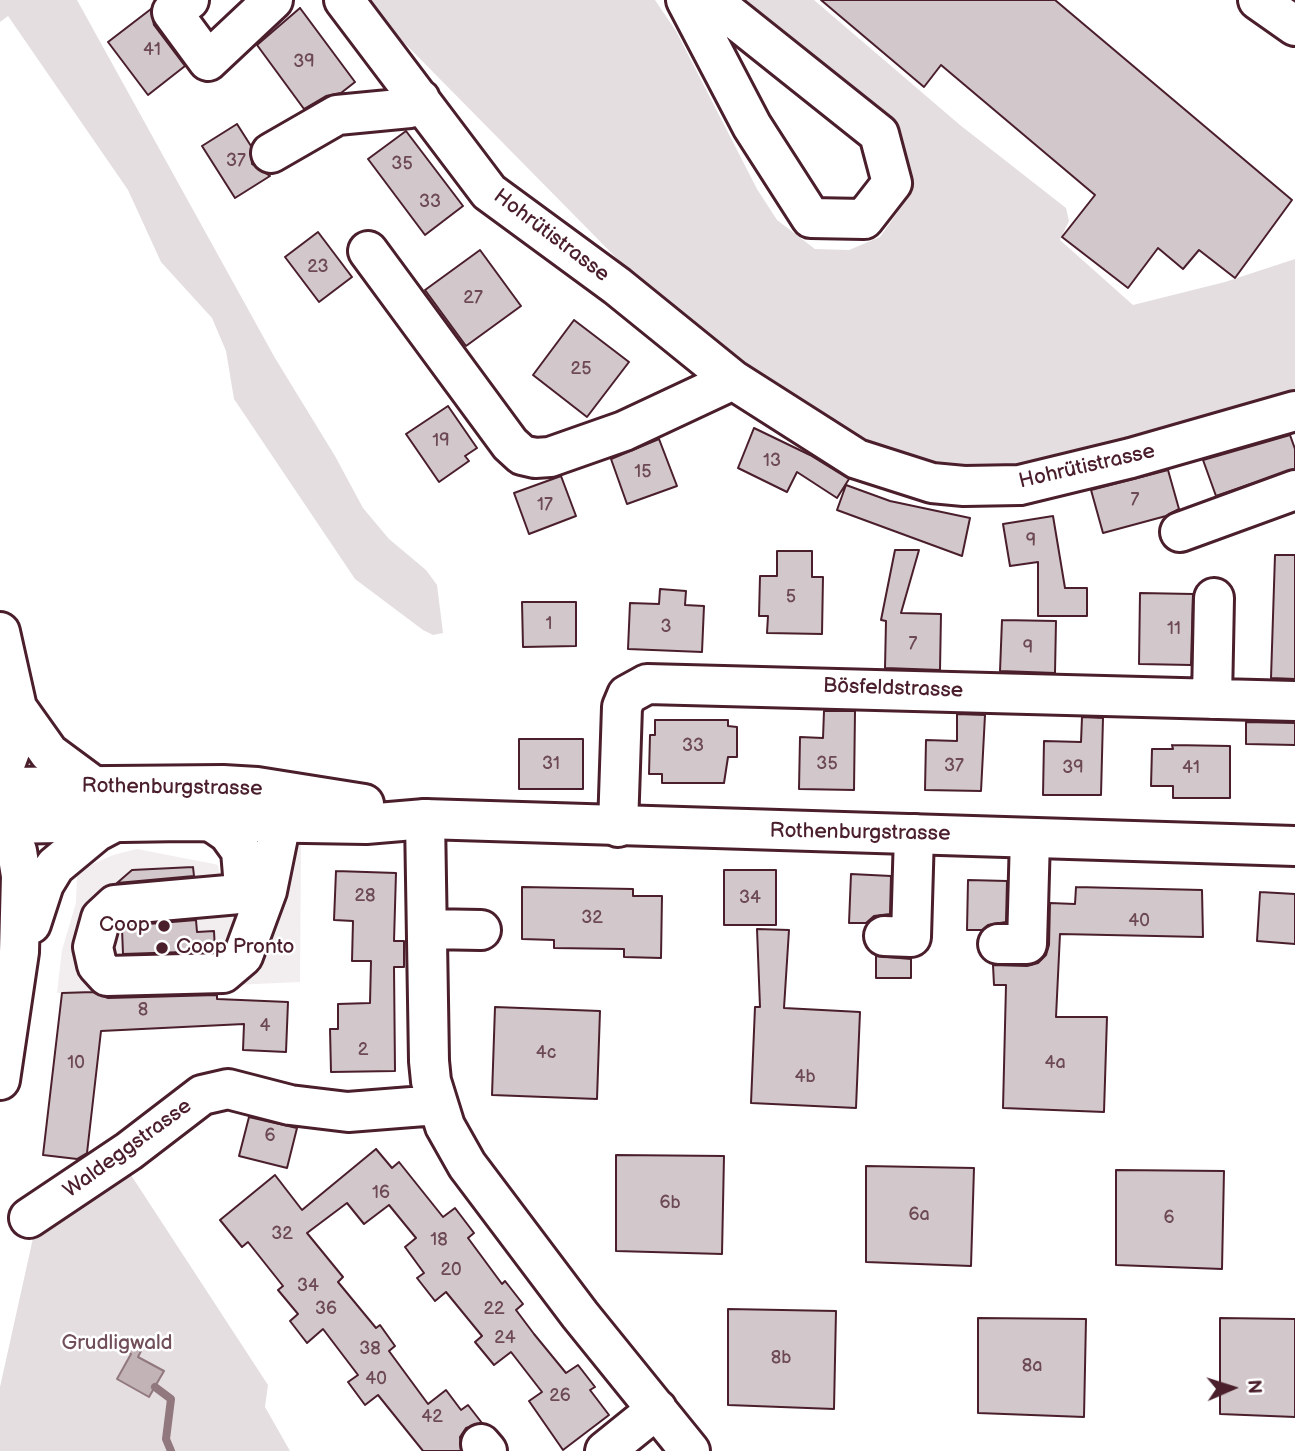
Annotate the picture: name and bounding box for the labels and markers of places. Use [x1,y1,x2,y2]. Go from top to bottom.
place label: Coop [99,913,150,939]
marker: Coop [156,918,172,934]
place label: Coop Pronto [176,935,295,961]
marker: Coop Pronto [154,940,170,956]

